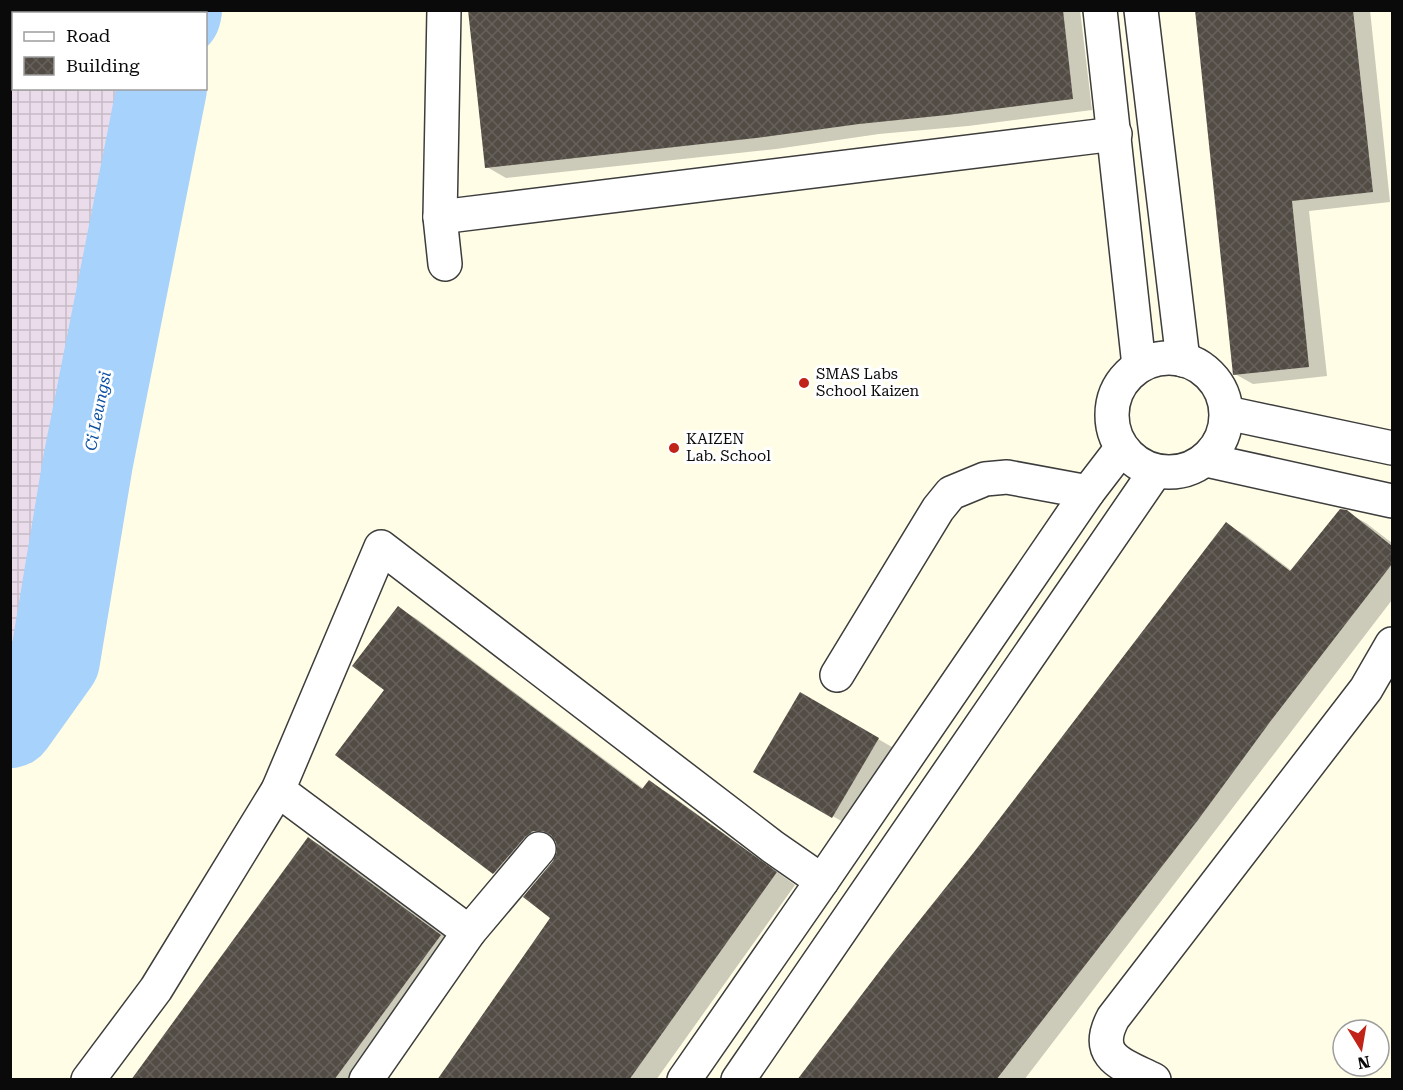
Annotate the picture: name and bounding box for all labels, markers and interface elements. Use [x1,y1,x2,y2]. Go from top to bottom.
legend [12,12,207,90]
text: Road [66,25,111,46]
text: Building [66,55,140,76]
place label: SMAS Labs School Kaizen [816,365,919,400]
water label: Ci Leungsi [81,370,115,452]
marker: SMAS Labs School Kaizen [797,376,811,390]
place label: KAIZEN Lab. School [686,430,771,465]
marker: KAIZEN Lab. School [667,441,681,455]
north arrow [1331,1018,1391,1078]
text: N [1356,1052,1372,1073]

